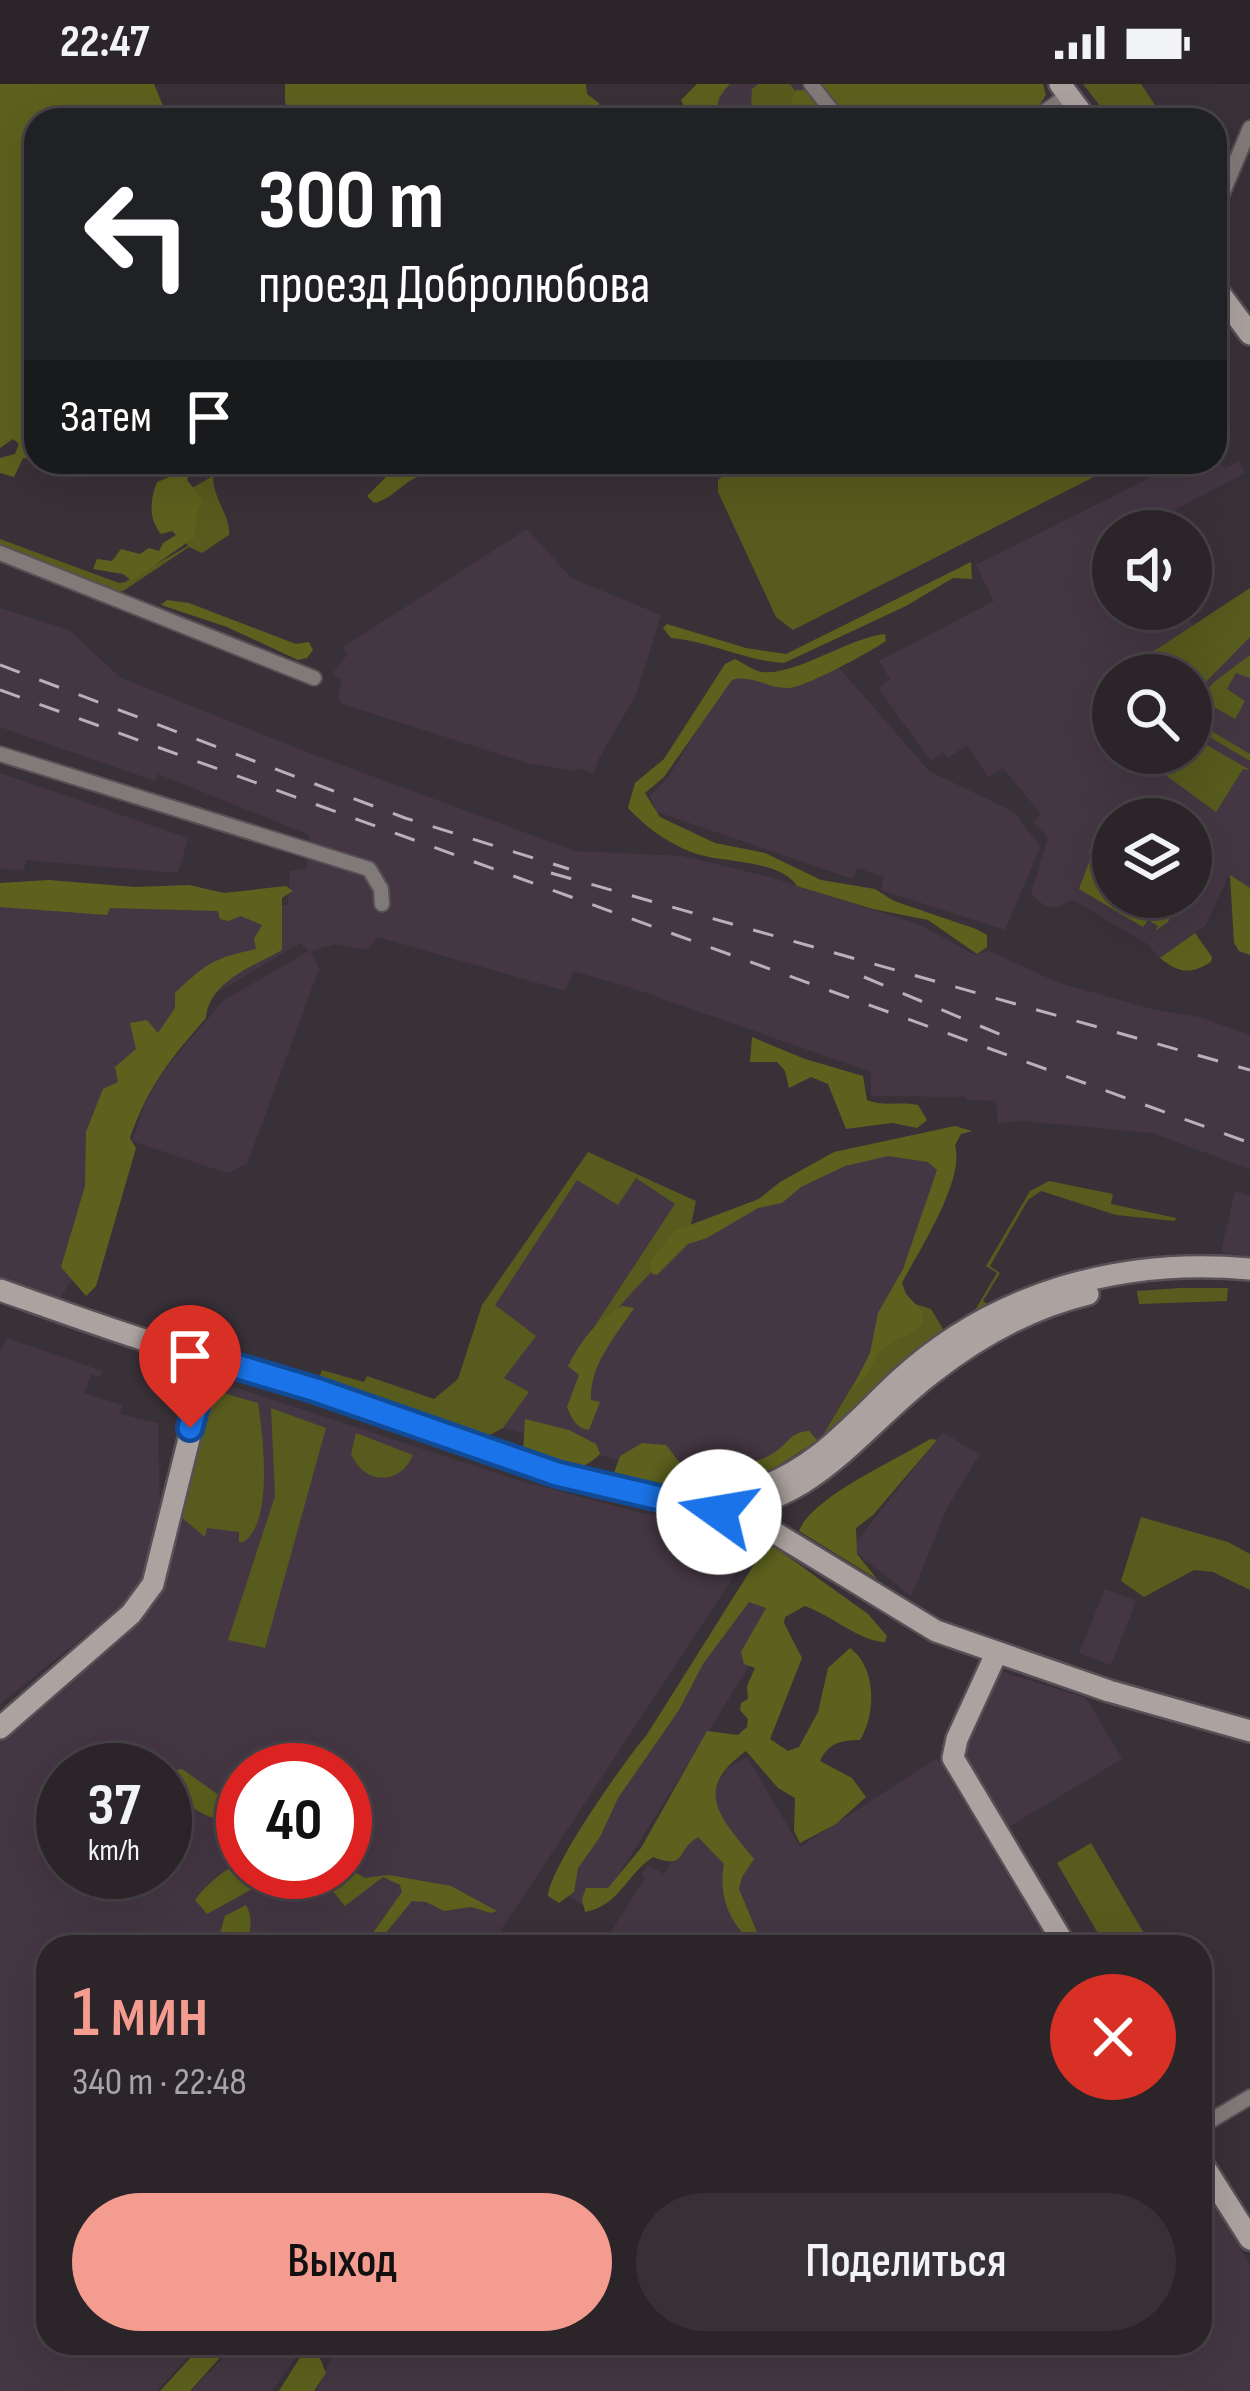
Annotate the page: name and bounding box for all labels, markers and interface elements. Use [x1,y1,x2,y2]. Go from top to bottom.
text: 22:47 [60,15,149,70]
text: 300 m [258,151,444,252]
icon: left [60,156,216,312]
text: проезд Добролюбова [258,253,651,318]
icon: arrive [176,384,242,450]
text: Затем [60,390,152,445]
map controls [1092,510,1212,918]
button: sound [1092,510,1212,630]
button: search [1092,654,1212,774]
button: layers [1092,798,1212,918]
pin [139,1305,241,1428]
icon: arrive [157,1323,223,1389]
position arrow [656,1449,782,1575]
speed limit sign: 40 [216,1743,372,1899]
text: 37 [87,1770,141,1842]
text: km/h [88,1833,140,1869]
text: 1 мин [72,1970,208,2057]
button: close [1050,1974,1176,2100]
text: 340 m · 22:48 [72,2059,247,2106]
button: Выход [72,2193,612,2331]
button: Поделиться [636,2193,1176,2331]

